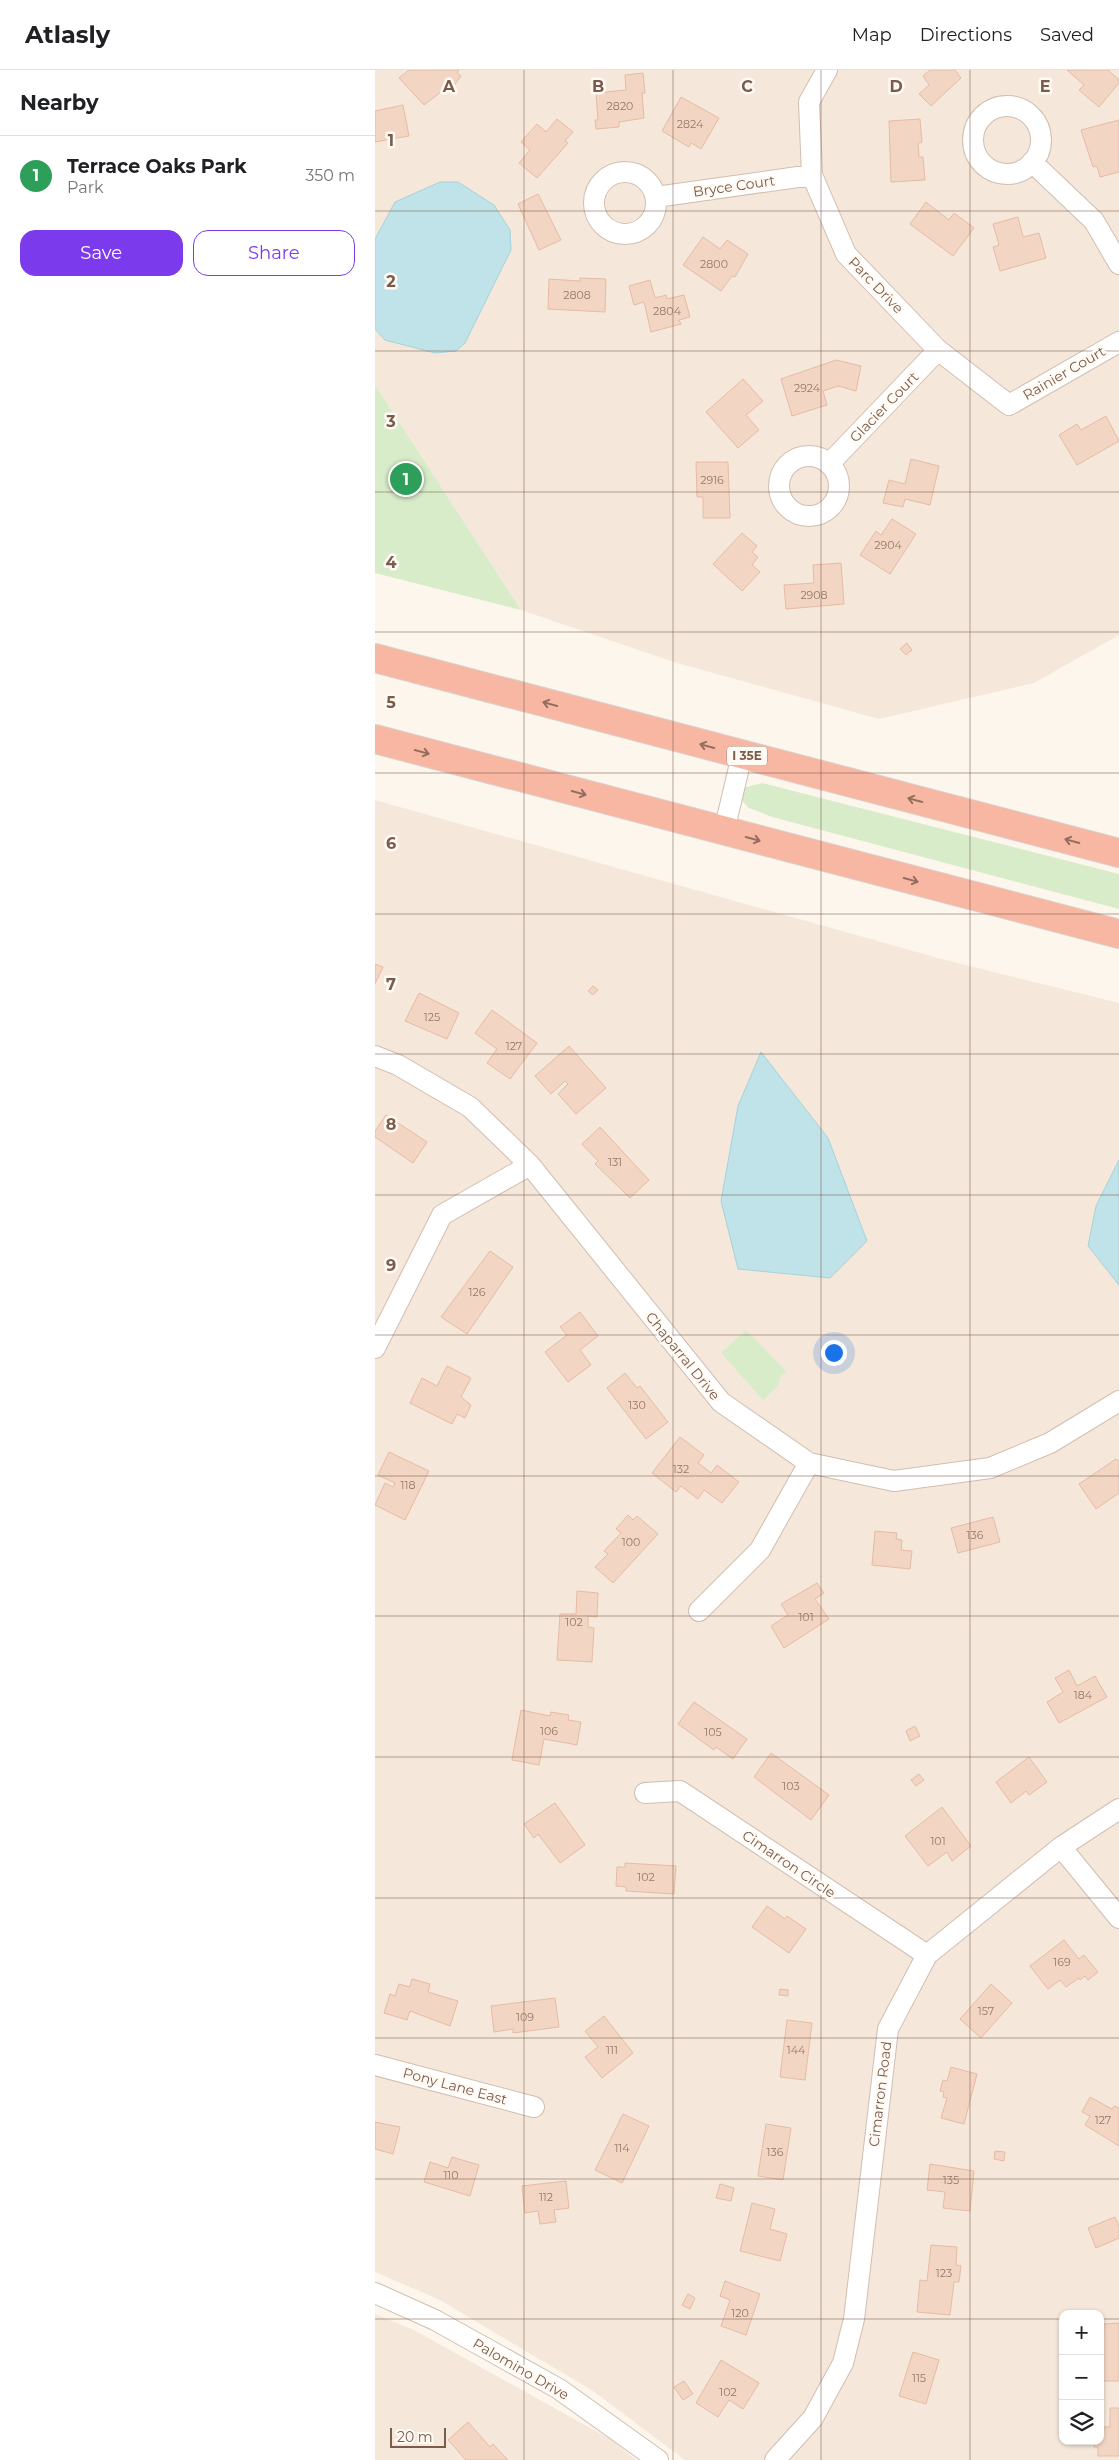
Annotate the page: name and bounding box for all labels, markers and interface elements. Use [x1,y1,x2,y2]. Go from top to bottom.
text: Atlasly [25,20,110,49]
text: Map [852,24,892,46]
text: Directions [920,24,1012,46]
text: Saved [1040,24,1094,46]
text: A [442,77,456,96]
text: B [592,77,604,96]
text: C [741,77,753,96]
text: D [889,77,903,96]
text: E [1040,77,1050,96]
text: Nearby [20,90,99,115]
house number: 2820 [607,99,633,113]
house number: 2824 [677,117,704,131]
text: 1 [388,131,394,150]
text: Terrace Oaks Park [67,155,247,178]
text: 1 [33,166,39,185]
text: 350 m [305,166,355,185]
street label: Bryce Court [692,171,776,201]
text: Park [67,178,104,197]
button: Save [20,230,183,276]
button: Share [193,230,355,276]
street label: Parc Drive [845,253,907,317]
house number: 2800 [700,257,728,271]
text: 2 [386,272,396,291]
house number: 2808 [563,288,591,302]
house number: 2804 [653,304,682,318]
street label: Rainier Court [1020,342,1109,404]
street label: Glacier Court [846,368,922,446]
house number: 2924 [794,381,821,395]
text: 3 [385,412,396,431]
pin: 1 [390,460,422,498]
house number: 2916 [700,473,724,487]
house number: 2904 [874,538,902,552]
text: 4 [385,553,397,572]
house number: 2908 [800,588,828,602]
text: 5 [386,693,396,712]
one-way arrow [542,699,558,708]
one-way arrow [699,740,715,750]
road number: I 35E [727,746,767,766]
one-way arrow [414,747,430,757]
one-way arrow [571,789,587,798]
one-way arrow [907,795,923,804]
text: 6 [386,834,396,853]
one-way arrow [745,835,761,844]
one-way arrow [1064,836,1080,845]
one-way arrow [902,875,918,885]
text: 7 [386,975,396,994]
house number: 125 [424,1010,440,1024]
house number: 127 [506,1039,522,1053]
text: 8 [386,1115,396,1134]
house number: 131 [608,1155,622,1169]
text: 9 [386,1256,396,1275]
house number: 126 [469,1285,486,1299]
street label: Chaparral Drive [642,1308,724,1404]
your location [821,1340,847,1366]
house number: 130 [628,1398,646,1412]
house number: 132 [673,1462,689,1476]
house number: 118 [401,1478,415,1492]
house number: 136 [967,1528,984,1542]
house number: 100 [622,1535,640,1549]
house number: 101 [798,1610,814,1624]
house number: 102 [565,1615,583,1629]
house number: 184 [1074,1688,1093,1702]
house number: 106 [540,1724,558,1738]
house number: 105 [704,1725,722,1739]
house number: 103 [782,1779,800,1793]
street label: Cimarron Circle [739,1826,839,1902]
house number: 101 [930,1834,946,1848]
house number: 102 [637,1870,655,1884]
house number: 169 [1053,1955,1071,1969]
house number: 157 [978,2004,994,2018]
house number: 109 [516,2010,534,2024]
street label: Cimarron Road [865,2040,895,2148]
house number: 111 [606,2043,618,2057]
house number: 144 [787,2043,806,2057]
street label: Pony Lane East [401,2063,509,2109]
house number: 127 [1095,2113,1111,2127]
house number: 114 [614,2141,630,2155]
house number: 136 [767,2145,784,2159]
house number: 110 [443,2168,459,2182]
house number: 135 [943,2173,959,2187]
house number: 112 [539,2190,553,2204]
house number: 123 [936,2266,952,2280]
house number: 120 [731,2306,749,2320]
map controls [1059,2310,1104,2445]
button: + [1059,2310,1104,2355]
street label: Palomino Drive [470,2334,572,2404]
button: − [1059,2355,1104,2400]
house number: 115 [912,2371,926,2385]
house number: 102 [719,2385,737,2399]
button: layers [1059,2400,1104,2445]
scale bar [390,2425,446,2448]
text: 20 m [397,2428,433,2446]

